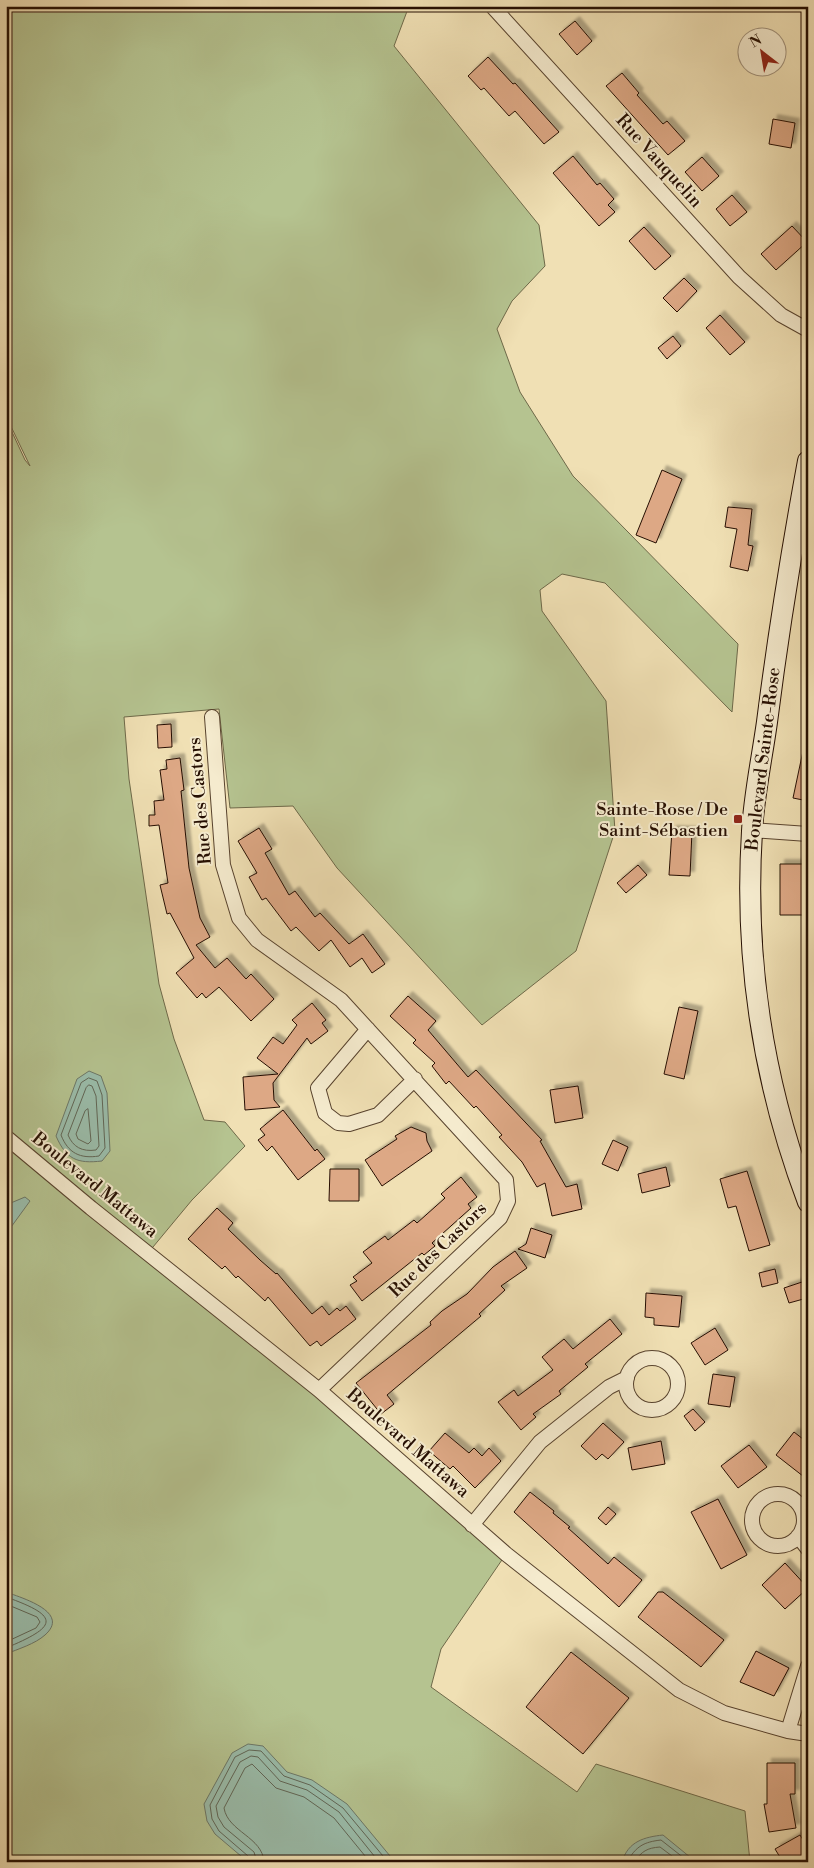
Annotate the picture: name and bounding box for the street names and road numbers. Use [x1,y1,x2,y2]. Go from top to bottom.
street label: Rue Vauquelin [611,109,707,213]
street label: Boulevard Sainte-Rose [740,666,786,853]
street label: Rue des Castors [183,736,217,866]
street label: Boulevard Mattawa [27,1126,163,1243]
street label: Rue des Castors [384,1197,492,1303]
street label: Boulevard Mattawa [341,1383,475,1503]

